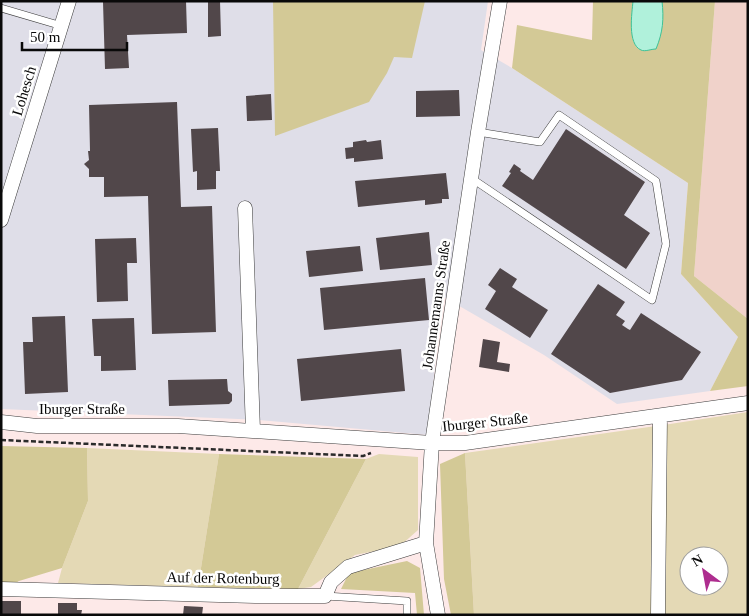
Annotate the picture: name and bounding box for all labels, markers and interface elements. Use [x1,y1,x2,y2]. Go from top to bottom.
scale bar [22,20,128,52]
text: 50 m [30,29,61,45]
street label: Lohesch [9,64,39,118]
street label: Johannemanns Straße [419,239,453,371]
street label: Iburger Straße [39,401,125,417]
street label: Iburger Straße [441,410,529,434]
north arrow [679,546,729,596]
text: N [689,551,706,569]
street label: Auf der Rotenburg [166,569,280,587]

